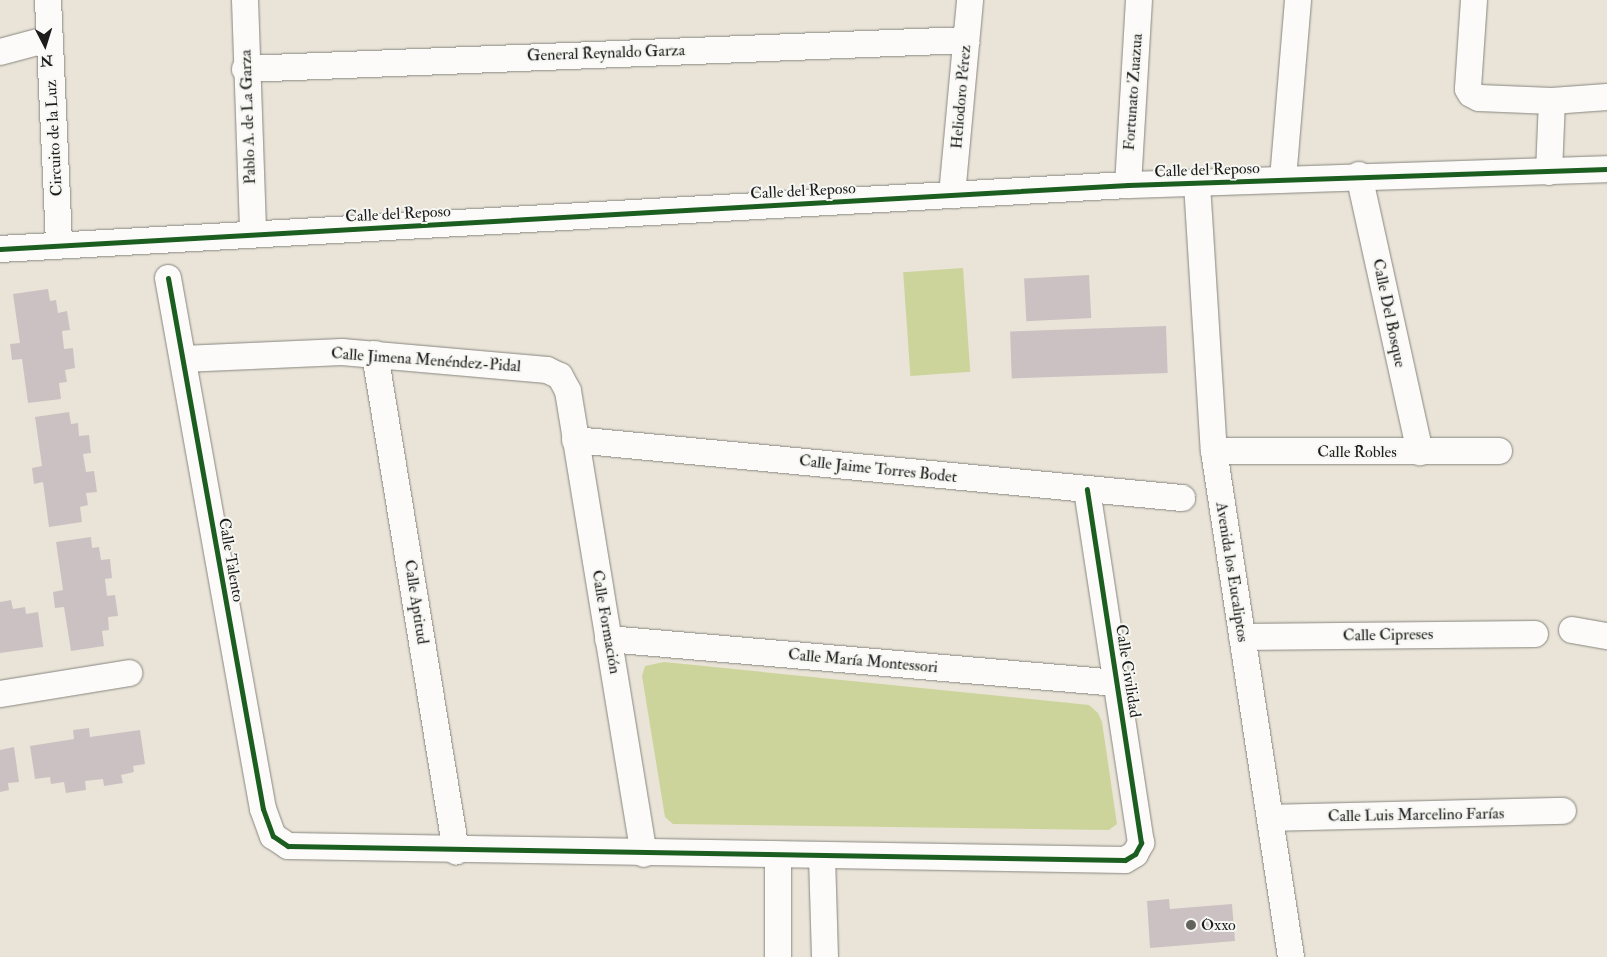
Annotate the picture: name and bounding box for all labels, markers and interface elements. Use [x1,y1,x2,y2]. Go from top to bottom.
north arrow [20,20,70,70]
street label: Fortunato Zuazua [1119,33,1147,151]
street label: General Reynaldo Garza [527,41,685,65]
street label: Heliodoro Pérez [947,44,975,150]
street label: Pablo A. de La Garza [236,49,260,185]
text: N [39,51,53,69]
street label: Circuito de la Luz [41,79,67,197]
street label: Calle del Reposo [1154,159,1260,181]
street label: Calle del Reposo [750,179,856,203]
street label: Calle del Reposo [345,202,451,226]
street label: Calle Del Bosque [1368,257,1410,369]
street label: Calle Jimena Menéndez-Pidal [330,344,522,376]
street label: Calle Robles [1317,442,1397,462]
street label: Calle Jaime Torres Bodet [798,451,958,487]
street label: Avenida los Eucaliptos [1211,501,1253,643]
street label: Calle Talento [214,517,248,603]
street label: Calle Aptitud [400,558,432,646]
street label: Calle Formación [587,568,625,676]
street label: Calle Civilidad [1111,623,1145,719]
street label: Calle Cipreses [1343,625,1433,645]
street label: Calle María Montessori [787,645,939,677]
street label: Calle Luis Marcelino Farías [1328,804,1504,826]
place label: Oxxo [1201,915,1236,935]
marker: Oxxo [1185,919,1197,931]

